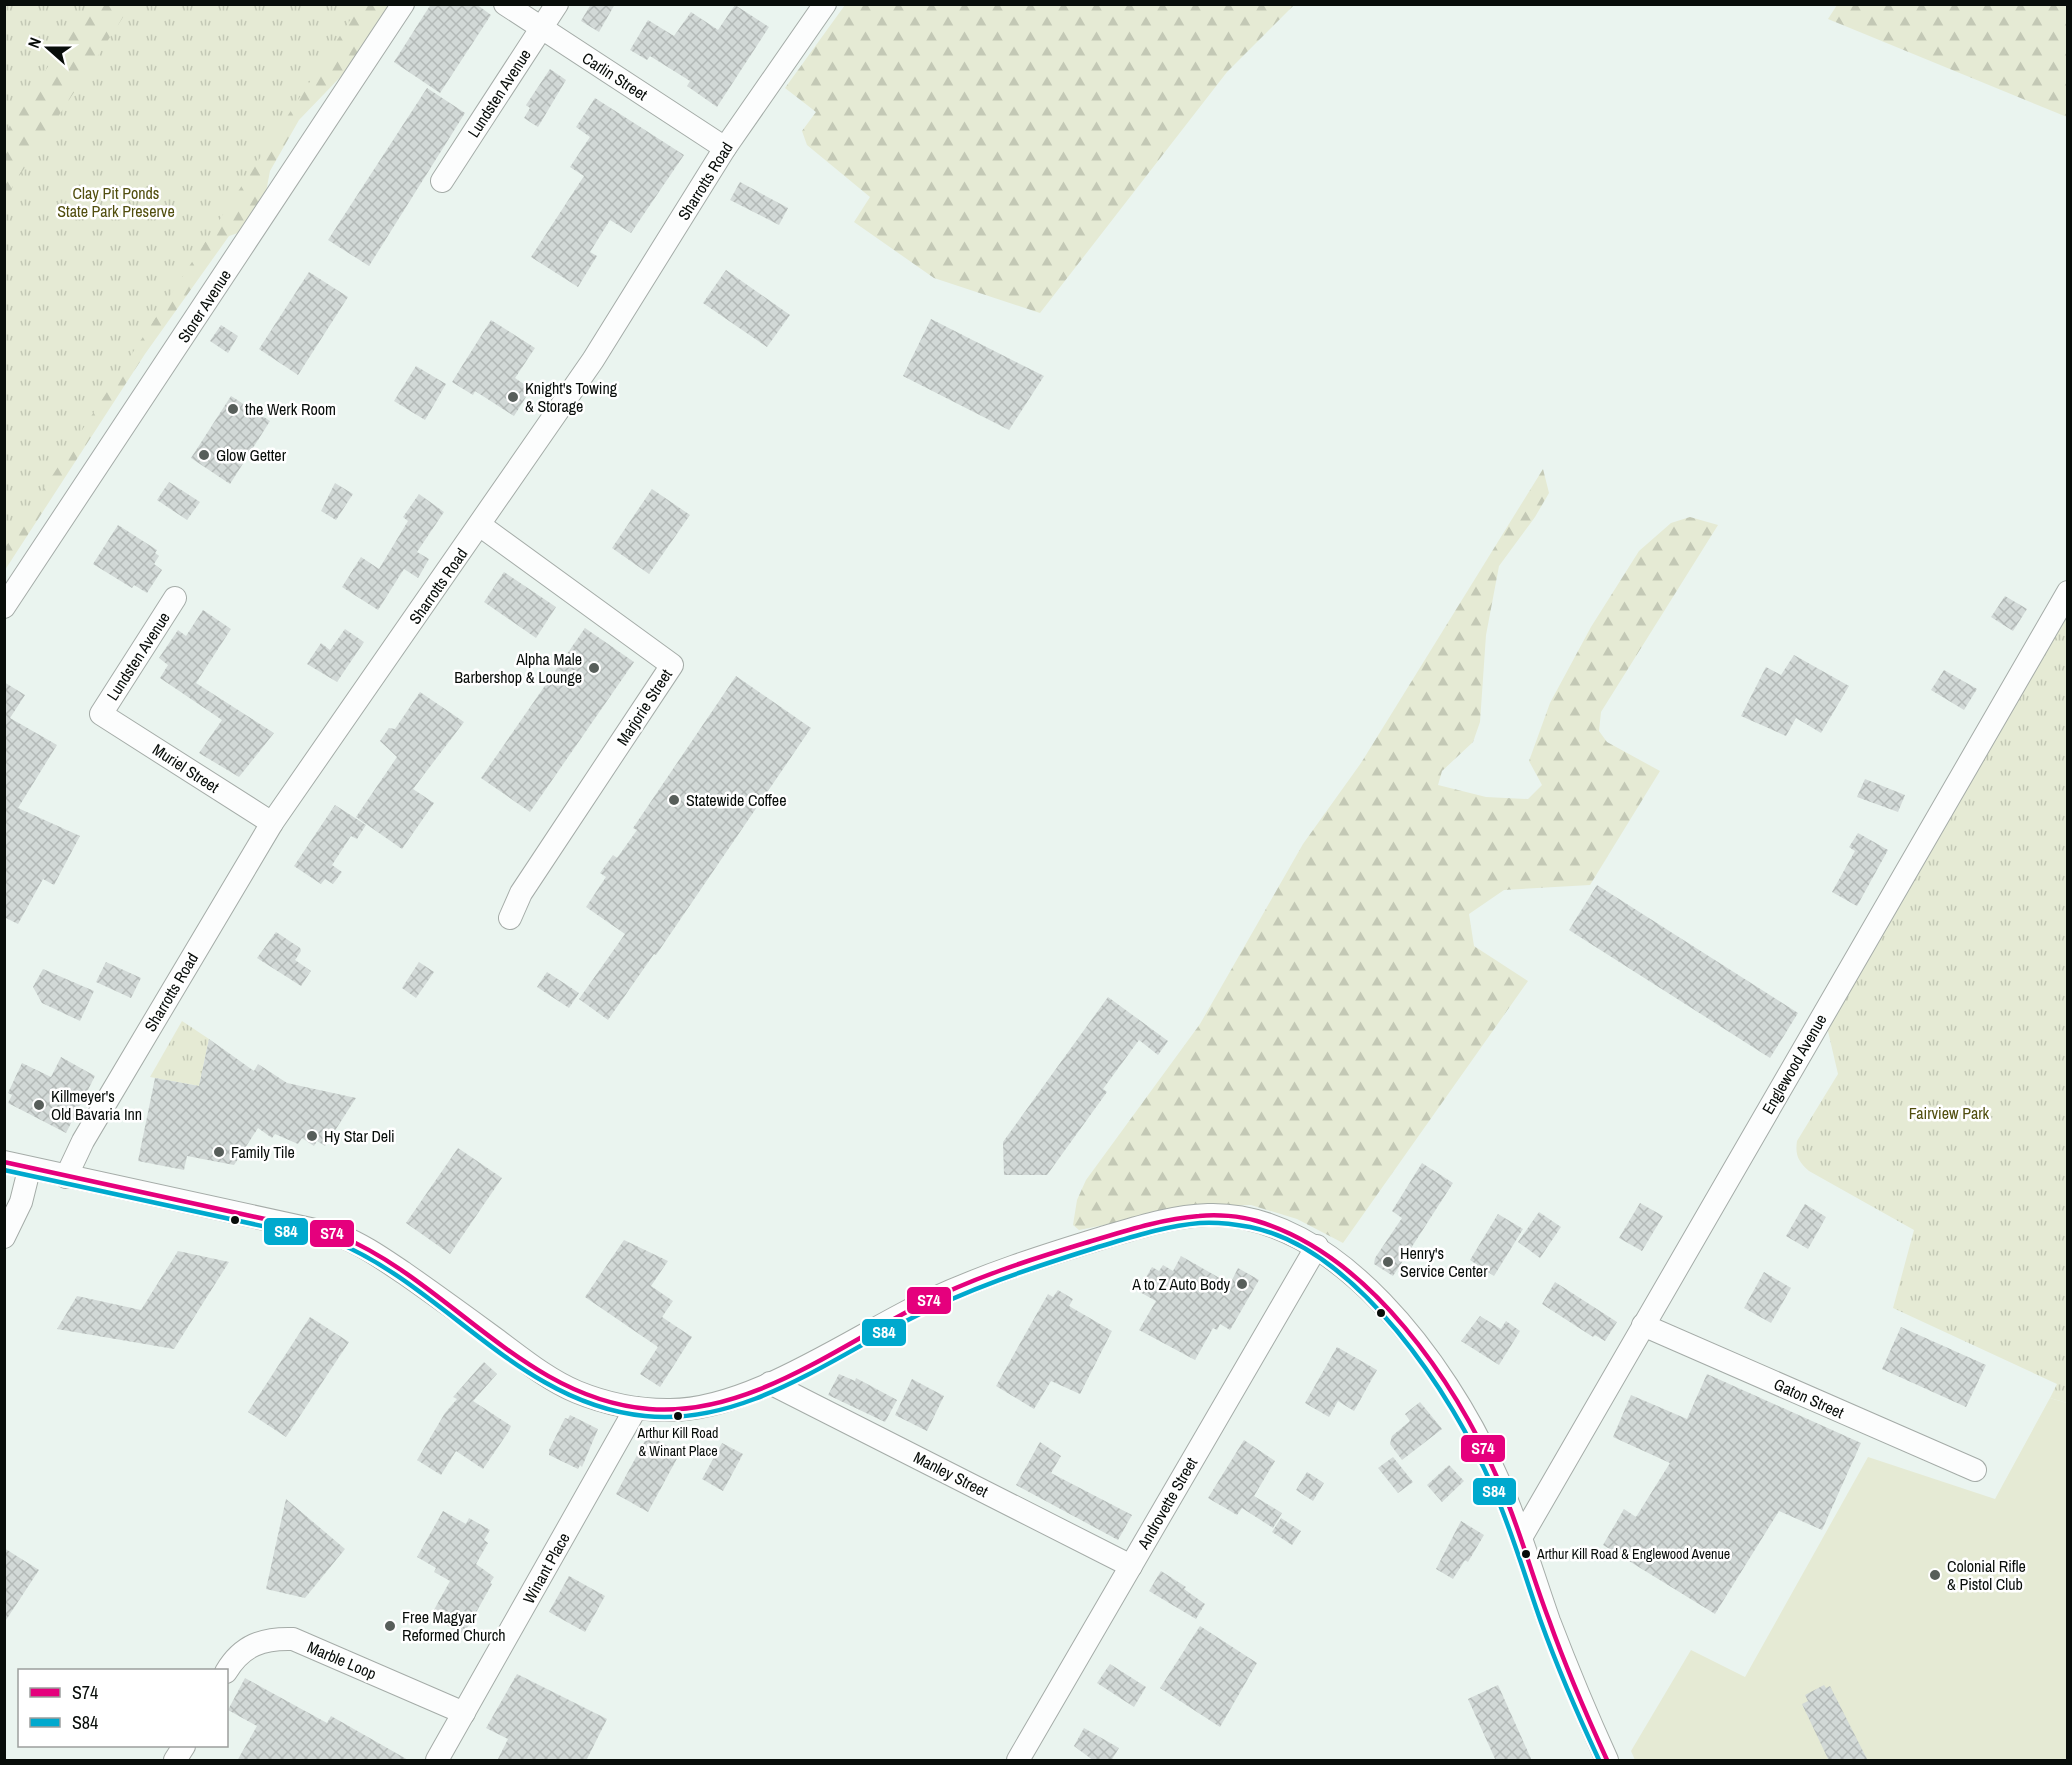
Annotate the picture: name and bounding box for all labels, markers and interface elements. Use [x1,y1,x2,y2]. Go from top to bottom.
north arrow [18,18,78,78]
text: N [22,34,46,51]
street label: Lundsten Avenue [462,45,536,141]
street label: Carlin Street [578,47,652,105]
street label: Sharrotts Road [672,138,738,224]
park label: Clay Pit Ponds State Park Preserve [57,182,175,222]
street label: Storer Avenue [172,265,236,347]
place label: Knight's Towing & Storage [525,377,618,417]
marker: Knight's Towing & Storage [506,390,520,404]
place label: the Werk Room [245,398,336,420]
marker: the Werk Room [226,402,240,416]
place label: Glow Getter [216,444,287,466]
marker: Glow Getter [197,448,211,462]
street label: Sharrotts Road [404,544,472,628]
street label: Lundsten Avenue [101,608,175,704]
place label: Alpha Male Barbershop & Lounge [454,648,582,688]
marker: Alpha Male Barbershop & Lounge [587,661,601,675]
street label: Marjorie Street [611,664,677,749]
street label: Muriel Street [149,738,224,798]
place label: Statewide Coffee [686,789,786,811]
marker: Statewide Coffee [667,793,681,807]
street label: Sharrotts Road [139,949,203,1035]
street label: Englewood Avenue [1756,1010,1832,1118]
place label: Killmeyer's Old Bavaria Inn [51,1085,142,1125]
marker: Killmeyer's Old Bavaria Inn [32,1098,46,1112]
park label: Fairview Park [1909,1102,1990,1124]
place label: Hy Star Deli [324,1125,395,1147]
marker: Hy Star Deli [305,1129,319,1143]
place label: Family Tile [231,1141,295,1163]
marker: Family Tile [212,1145,226,1159]
unlabelled marker [229,1214,241,1226]
line badge: S84 [263,1217,309,1246]
line badge: S74 [309,1219,355,1248]
text: S84 [274,1220,298,1242]
text: S74 [320,1222,344,1244]
place label: Henry's Service Center [1400,1242,1488,1282]
marker: Henry's Service Center [1381,1255,1395,1269]
place label: A to Z Auto Body [1131,1273,1230,1295]
marker: A to Z Auto Body [1235,1277,1249,1291]
line badge: S74 [906,1286,952,1315]
text: S74 [917,1289,941,1311]
unlabelled marker [1375,1307,1387,1319]
line badge: S84 [861,1318,907,1347]
text: S84 [872,1321,896,1343]
street label: Gaton Street [1771,1373,1848,1423]
marker: Arthur Kill Road & Winant Place [672,1410,684,1422]
place label: Arthur Kill Road & Winant Place [636,1424,719,1460]
line badge: S74 [1460,1434,1506,1463]
text: S74 [1471,1437,1495,1459]
street label: Manley Street [910,1446,992,1502]
street label: Androvette Street [1131,1453,1202,1554]
line badge: S84 [1472,1477,1517,1506]
text: S84 [1482,1480,1506,1502]
street label: Winant Place [517,1529,575,1607]
place label: Arthur Kill Road & Englewood Avenue [1536,1545,1730,1563]
marker: Arthur Kill Road & Englewood Avenue [1520,1548,1532,1560]
place label: Colonial Rifle & Pistol Club [1947,1555,2026,1595]
marker: Colonial Rifle & Pistol Club [1928,1568,1942,1582]
place label: Free Magyar Reformed Church [402,1606,506,1646]
marker: Free Magyar Reformed Church [383,1619,397,1633]
street label: Marble Loop [304,1636,380,1684]
legend [18,1669,228,1747]
text: S74 [72,1680,98,1705]
text: S84 [72,1710,98,1735]

